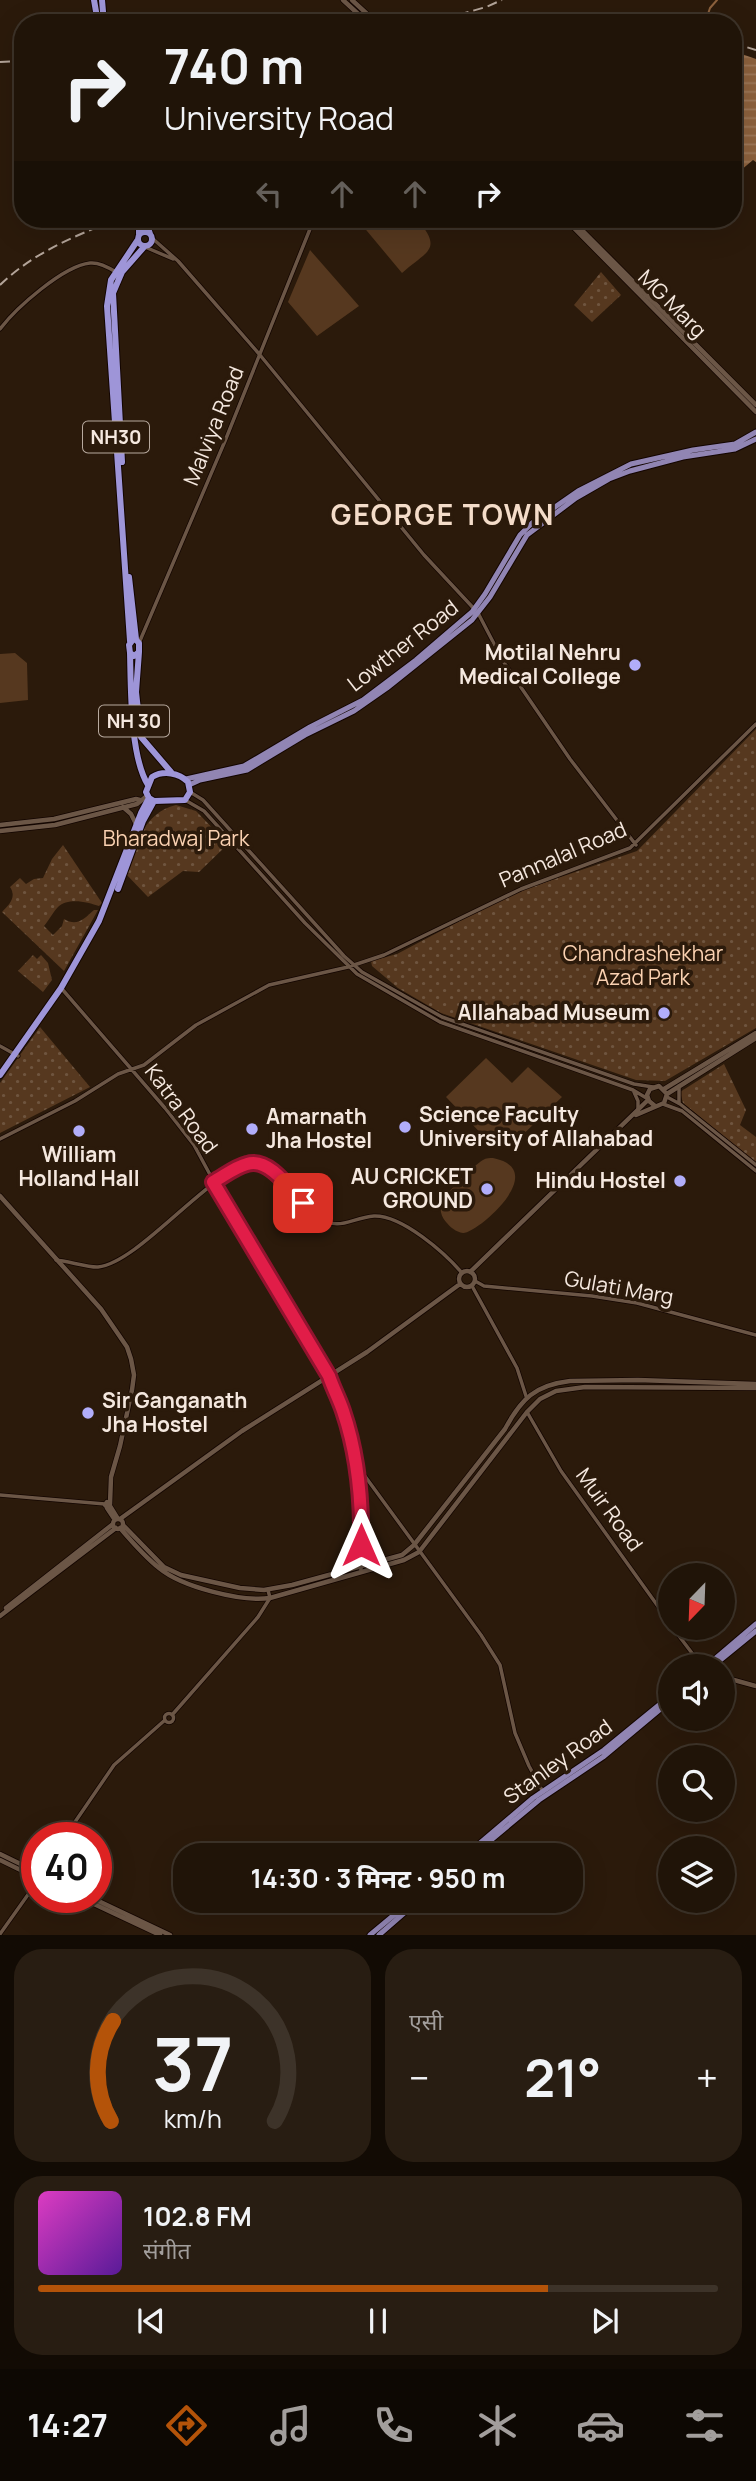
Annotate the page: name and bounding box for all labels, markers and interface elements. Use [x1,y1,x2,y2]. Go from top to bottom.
text: 740 m [164,32,304,99]
icon: right [49,42,140,133]
text: University Road [164,96,394,140]
icon: left [250,175,288,213]
icon: ahead [323,175,361,213]
icon: ahead [396,175,434,213]
icon: right [469,175,507,213]
street label: MG Marg [633,263,713,343]
street label: Malviya Road [176,362,250,489]
road number: NH30 [83,422,149,452]
district label: GEORGE TOWN [331,495,555,533]
street label: Lowther Road [341,593,464,697]
place label: Motilal Nehru Medical College [459,638,621,690]
marker: Motilal Nehru Medical College [627,657,643,673]
road number: NH 30 [99,706,169,736]
street label: Pannalal Road [495,815,631,894]
park label: Bharadwaj Park [103,824,250,852]
park label: Chandrashekhar Azad Park [563,939,724,991]
place label: Allahabad Museum [458,998,650,1026]
marker: Allahabad Museum [656,1005,672,1021]
street label: Katra Road [139,1058,225,1159]
place label: Science Faculty University of Allahabad [419,1100,653,1152]
place label: Amarnath Jha Hostel [266,1102,372,1154]
marker: Science Faculty University of Allahabad [397,1119,413,1135]
marker: Amarnath Jha Hostel [244,1121,260,1137]
marker: William Holland Hall [71,1123,87,1139]
place label: William Holland Hall [18,1140,140,1192]
place label: AU CRICKET GROUND [351,1162,473,1214]
place label: Hindu Hostel [535,1166,666,1194]
pin [273,1173,333,1233]
marker: Hindu Hostel [672,1173,688,1189]
marker: AU CRICKET GROUND [479,1181,495,1197]
icon: arrive [284,1184,322,1222]
street label: Gulati Marg [562,1264,676,1310]
place label: Sir Ganganath Jha Hostel [102,1386,247,1438]
marker: Sir Ganganath Jha Hostel [80,1405,96,1421]
street label: Muir Road [570,1462,650,1557]
position arrow [324,1508,398,1582]
north arrow [658,1563,735,1640]
map controls [658,1563,735,1913]
button: sound [658,1654,735,1731]
street label: Stanley Road [498,1712,617,1810]
button: search [658,1745,735,1822]
speed limit sign: 40 [21,1822,112,1913]
button: layers [658,1836,735,1913]
text: 14:30 · 3 मिनट · 950 m [251,1860,505,1896]
text: एसी [409,2005,443,2037]
text: 37 [152,2014,233,2114]
text: 21° [524,2042,601,2113]
text: − [409,2051,430,2103]
text: + [696,2051,718,2103]
text: km/h [163,2101,222,2136]
text: 102.8 FM [143,2198,252,2234]
text: संगीत [143,2234,191,2266]
icon: previous [132,2302,170,2340]
icon: pause [359,2302,397,2340]
icon: next [586,2302,624,2340]
icon: directions [162,2401,211,2450]
icon: music [266,2401,315,2450]
icon: phone [369,2401,418,2450]
icon: climate [473,2401,522,2450]
icon: car [576,2401,625,2450]
icon: filters [680,2401,729,2450]
text: 14:27 [27,2403,108,2447]

